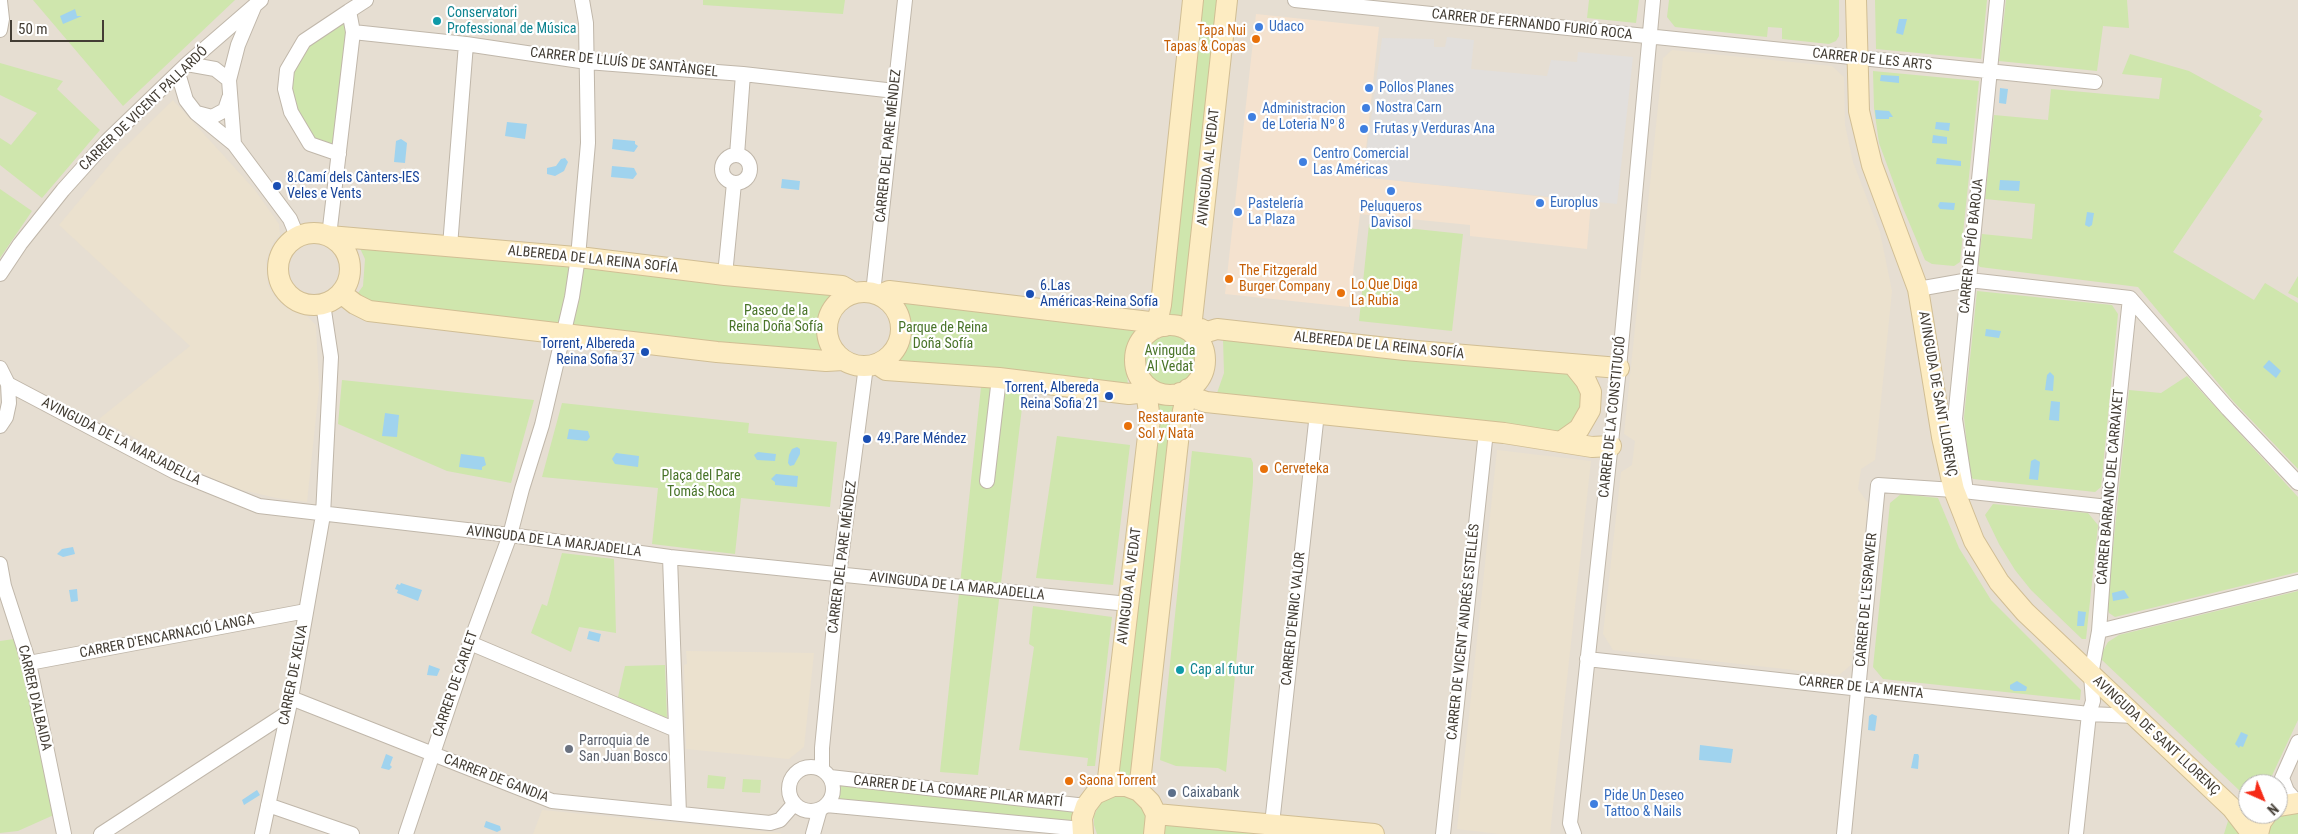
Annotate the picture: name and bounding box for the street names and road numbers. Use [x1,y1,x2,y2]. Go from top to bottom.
street label: CARRER DE FERNANDO FURIÓ ROCA [1431,6,1633,44]
street label: CARRER DE VICENT PALLARDÓ [76,43,212,175]
street label: CARRER DE LLUÍS DE SANTÀNGEL [529,45,719,81]
street label: CARRER DE LES ARTS [1811,45,1933,75]
street label: CARRER DEL PARE MÉNDEZ [873,68,905,224]
street label: AVINGUDA AL VEDAT [1194,108,1224,226]
street label: CARRER DE PÍO BAROJA [1957,178,1987,314]
street label: ALBEREDA DE LA REINA SOFÍA [507,243,679,277]
street label: AVINGUDA DE SANT LLORENÇ [1914,310,1960,478]
street label: ALBEREDA DE LA REINA SOFÍA [1293,329,1465,363]
street label: CARRER DE LA CONSTITUCIÓ [1596,335,1630,499]
street label: CARRER BARRANC DEL CARRAIXET [2094,388,2128,586]
street label: AVINGUDA DE LA MARJADELLA [39,394,203,490]
street label: CARRER DEL PARE MÉNDEZ [825,479,861,635]
street label: AVINGUDA DE LA MARJADELLA [465,523,643,561]
street label: CARRER DE VICENT ANDRÉS ESTELLÉS [1444,523,1484,741]
street label: AVINGUDA AL VEDAT [1114,526,1146,646]
street label: CARRER DE L'ESPARVER [1853,532,1881,668]
street label: CARRER D'ENRIC VALOR [1279,551,1309,687]
street label: AVINGUDA DE LA MARJADELLA [868,569,1046,605]
street label: CARRER D'ENCARNACIÓ LANGA [78,612,256,662]
street label: CARRER DE XELVA [276,623,312,727]
street label: CARRER DE CARLET [430,629,482,739]
street label: CARRER D'ALBAIDA [14,644,54,752]
street label: CARRER DE LA MENTA [1798,673,1924,703]
street label: AVINGUDA DE SANT LLORENÇ [2089,673,2223,799]
street label: CARRER DE GANDIA [441,751,551,807]
street label: CARRER DE LA COMARE PILAR MARTÍ [852,773,1064,811]

